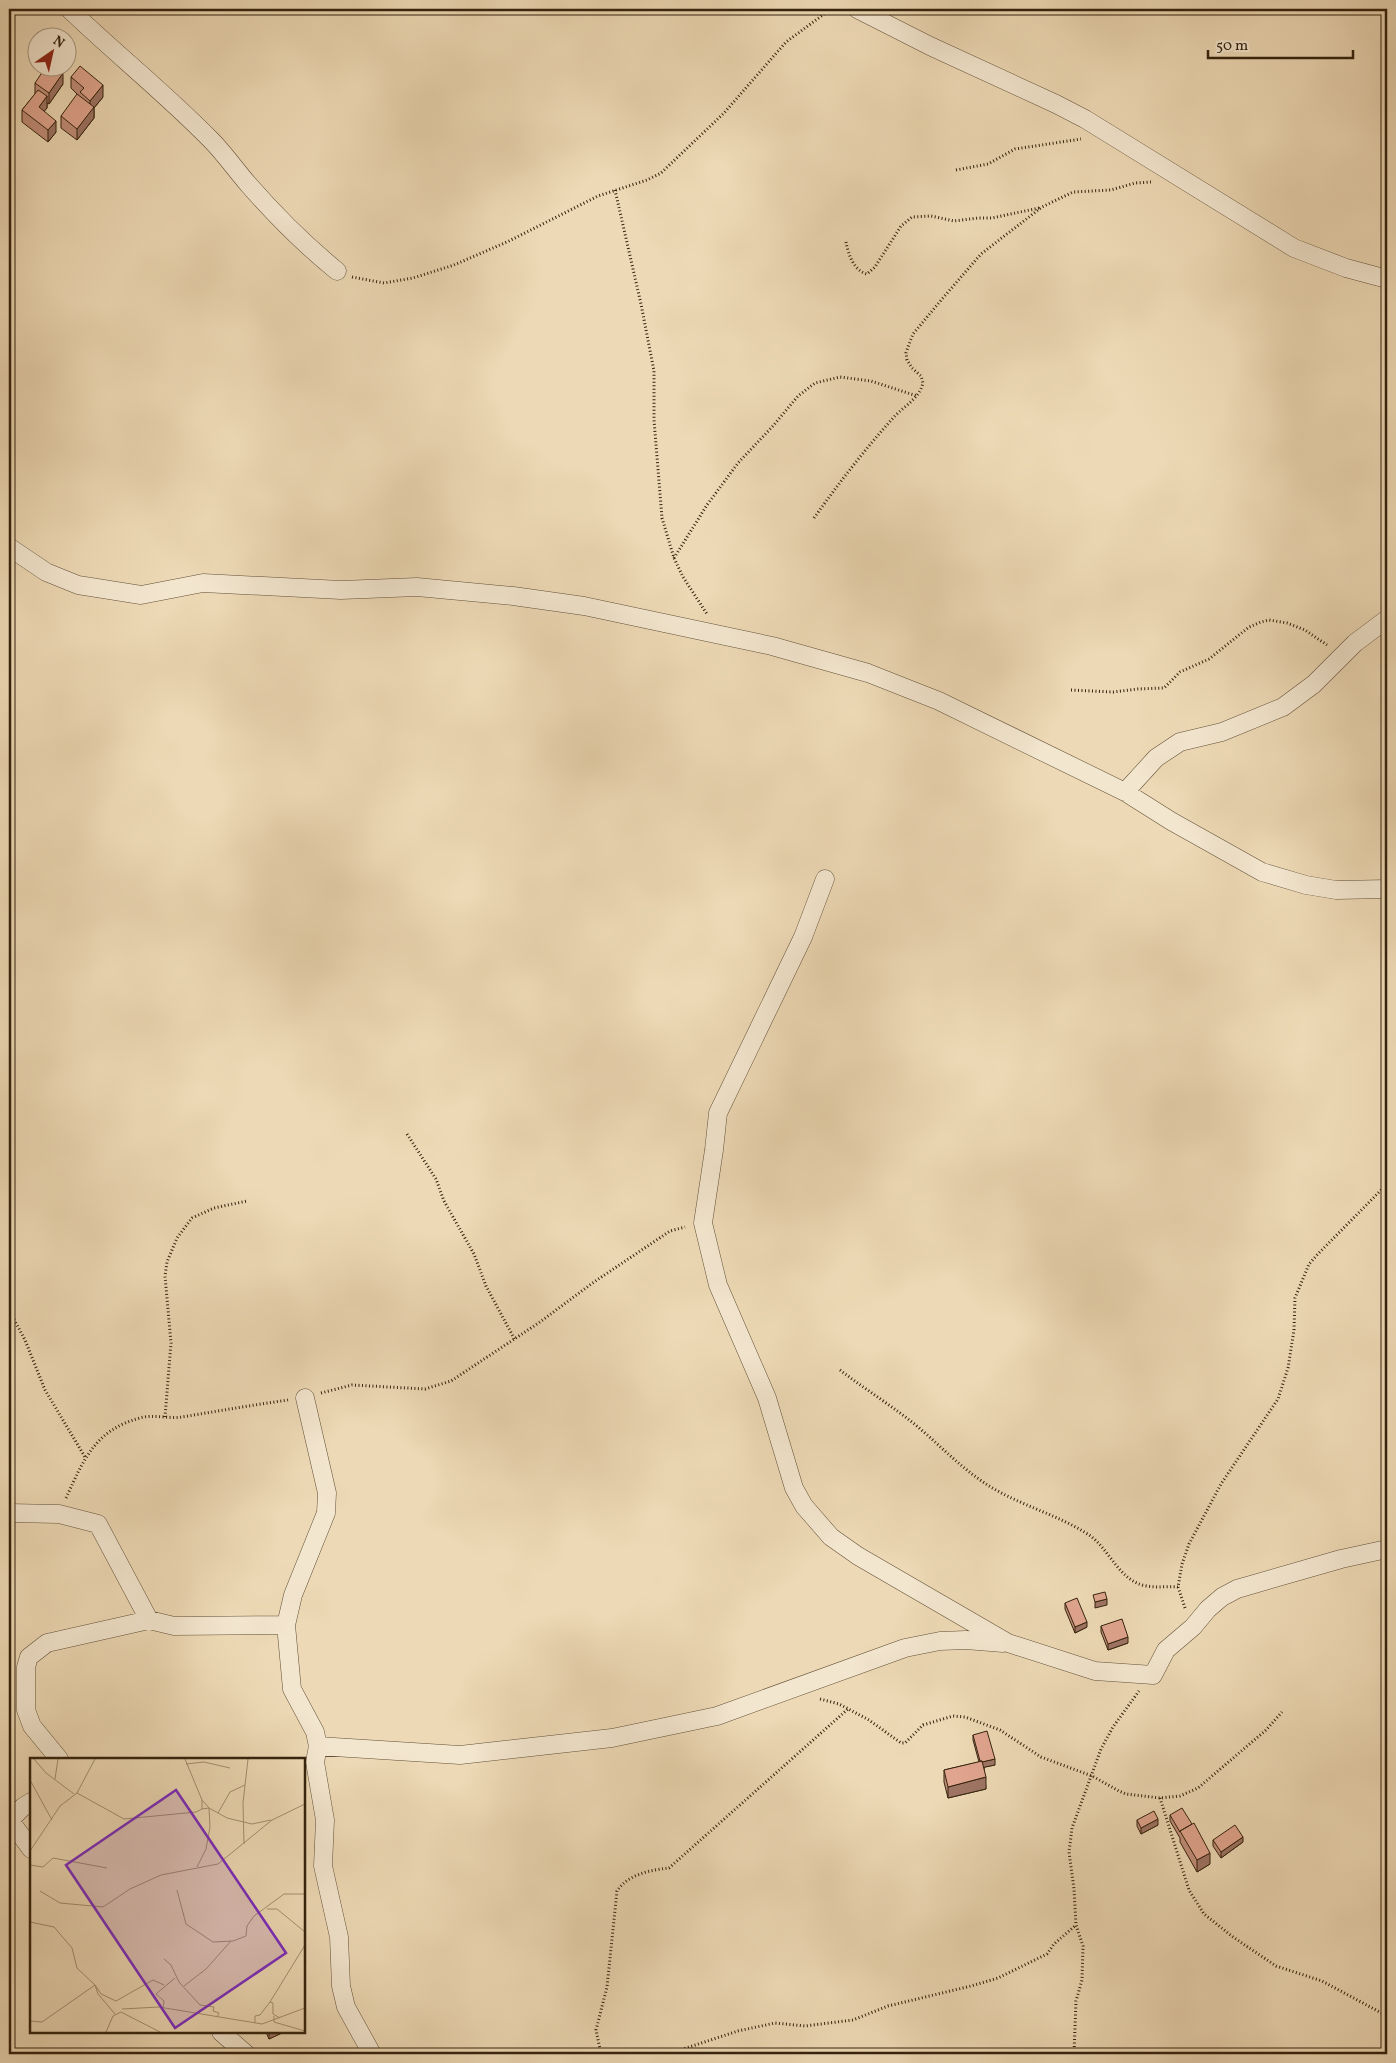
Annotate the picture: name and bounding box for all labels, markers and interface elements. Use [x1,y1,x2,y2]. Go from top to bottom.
north arrow [28,28,78,78]
scale bar [1208,28,1354,60]
text: N [49,32,68,53]
text: 50 m [1216,36,1248,57]
inset map [30,1758,305,2033]

